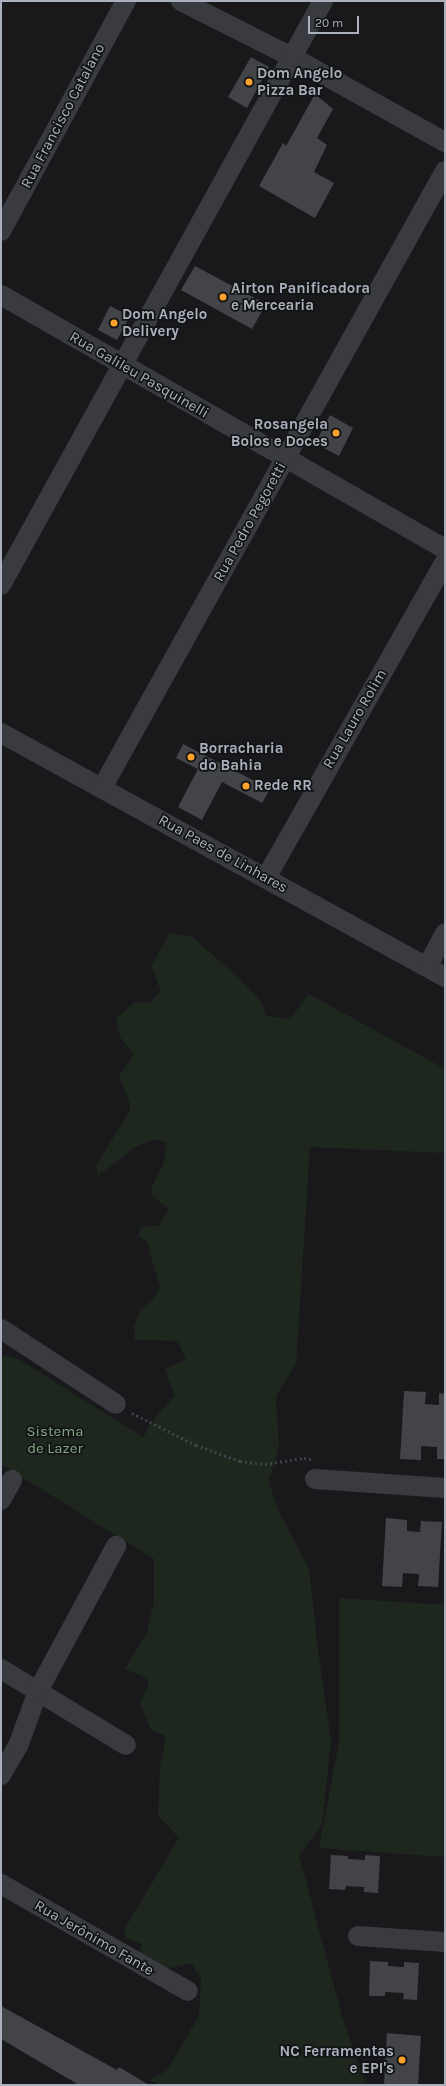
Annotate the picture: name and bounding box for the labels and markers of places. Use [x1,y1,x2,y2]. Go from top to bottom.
place label: Dom Angelo Pizza Bar [257,64,342,99]
marker: Dom Angelo Pizza Bar [244,77,254,87]
place label: Airton Panificadora e Mercearia [231,279,370,314]
marker: Airton Panificadora e Mercearia [218,292,228,302]
place label: Dom Angelo Delivery [122,305,207,340]
marker: Dom Angelo Delivery [109,318,119,328]
place label: Rosangela Bolos e Doces [231,415,328,450]
marker: Rosangela Bolos e Doces [331,428,341,438]
place label: Borracharia do Bahia [199,739,283,774]
marker: Borracharia do Bahia [186,752,196,762]
place label: Rede RR [254,777,312,795]
marker: Rede RR [241,781,251,791]
place label: NC Ferramentas e EPI's [280,2042,394,2077]
marker: NC Ferramentas e EPI's [397,2055,407,2065]

